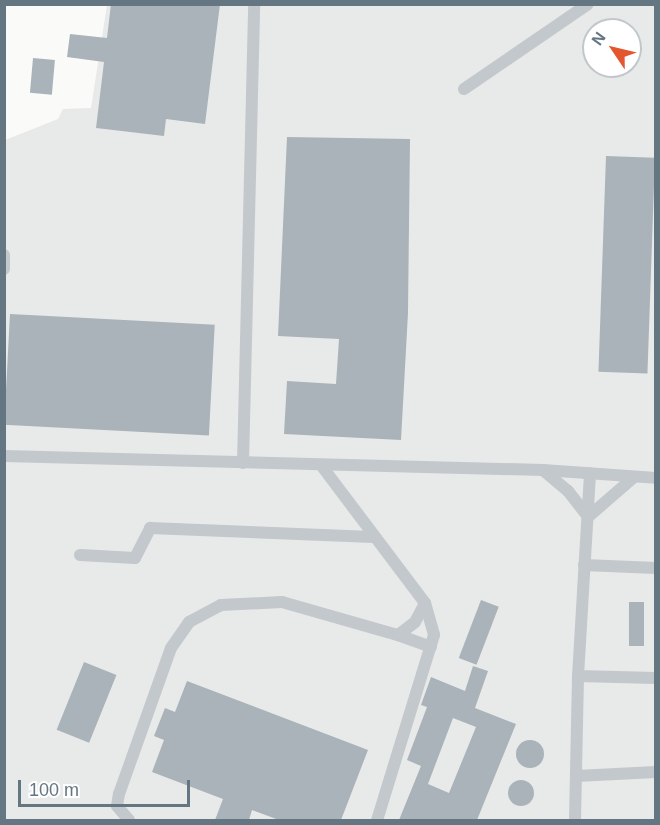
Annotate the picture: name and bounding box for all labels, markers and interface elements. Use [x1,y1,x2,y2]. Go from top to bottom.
north arrow [582,18,642,78]
text: N [588,29,609,48]
scale bar [21,768,194,806]
text: 100 m [29,780,79,800]

